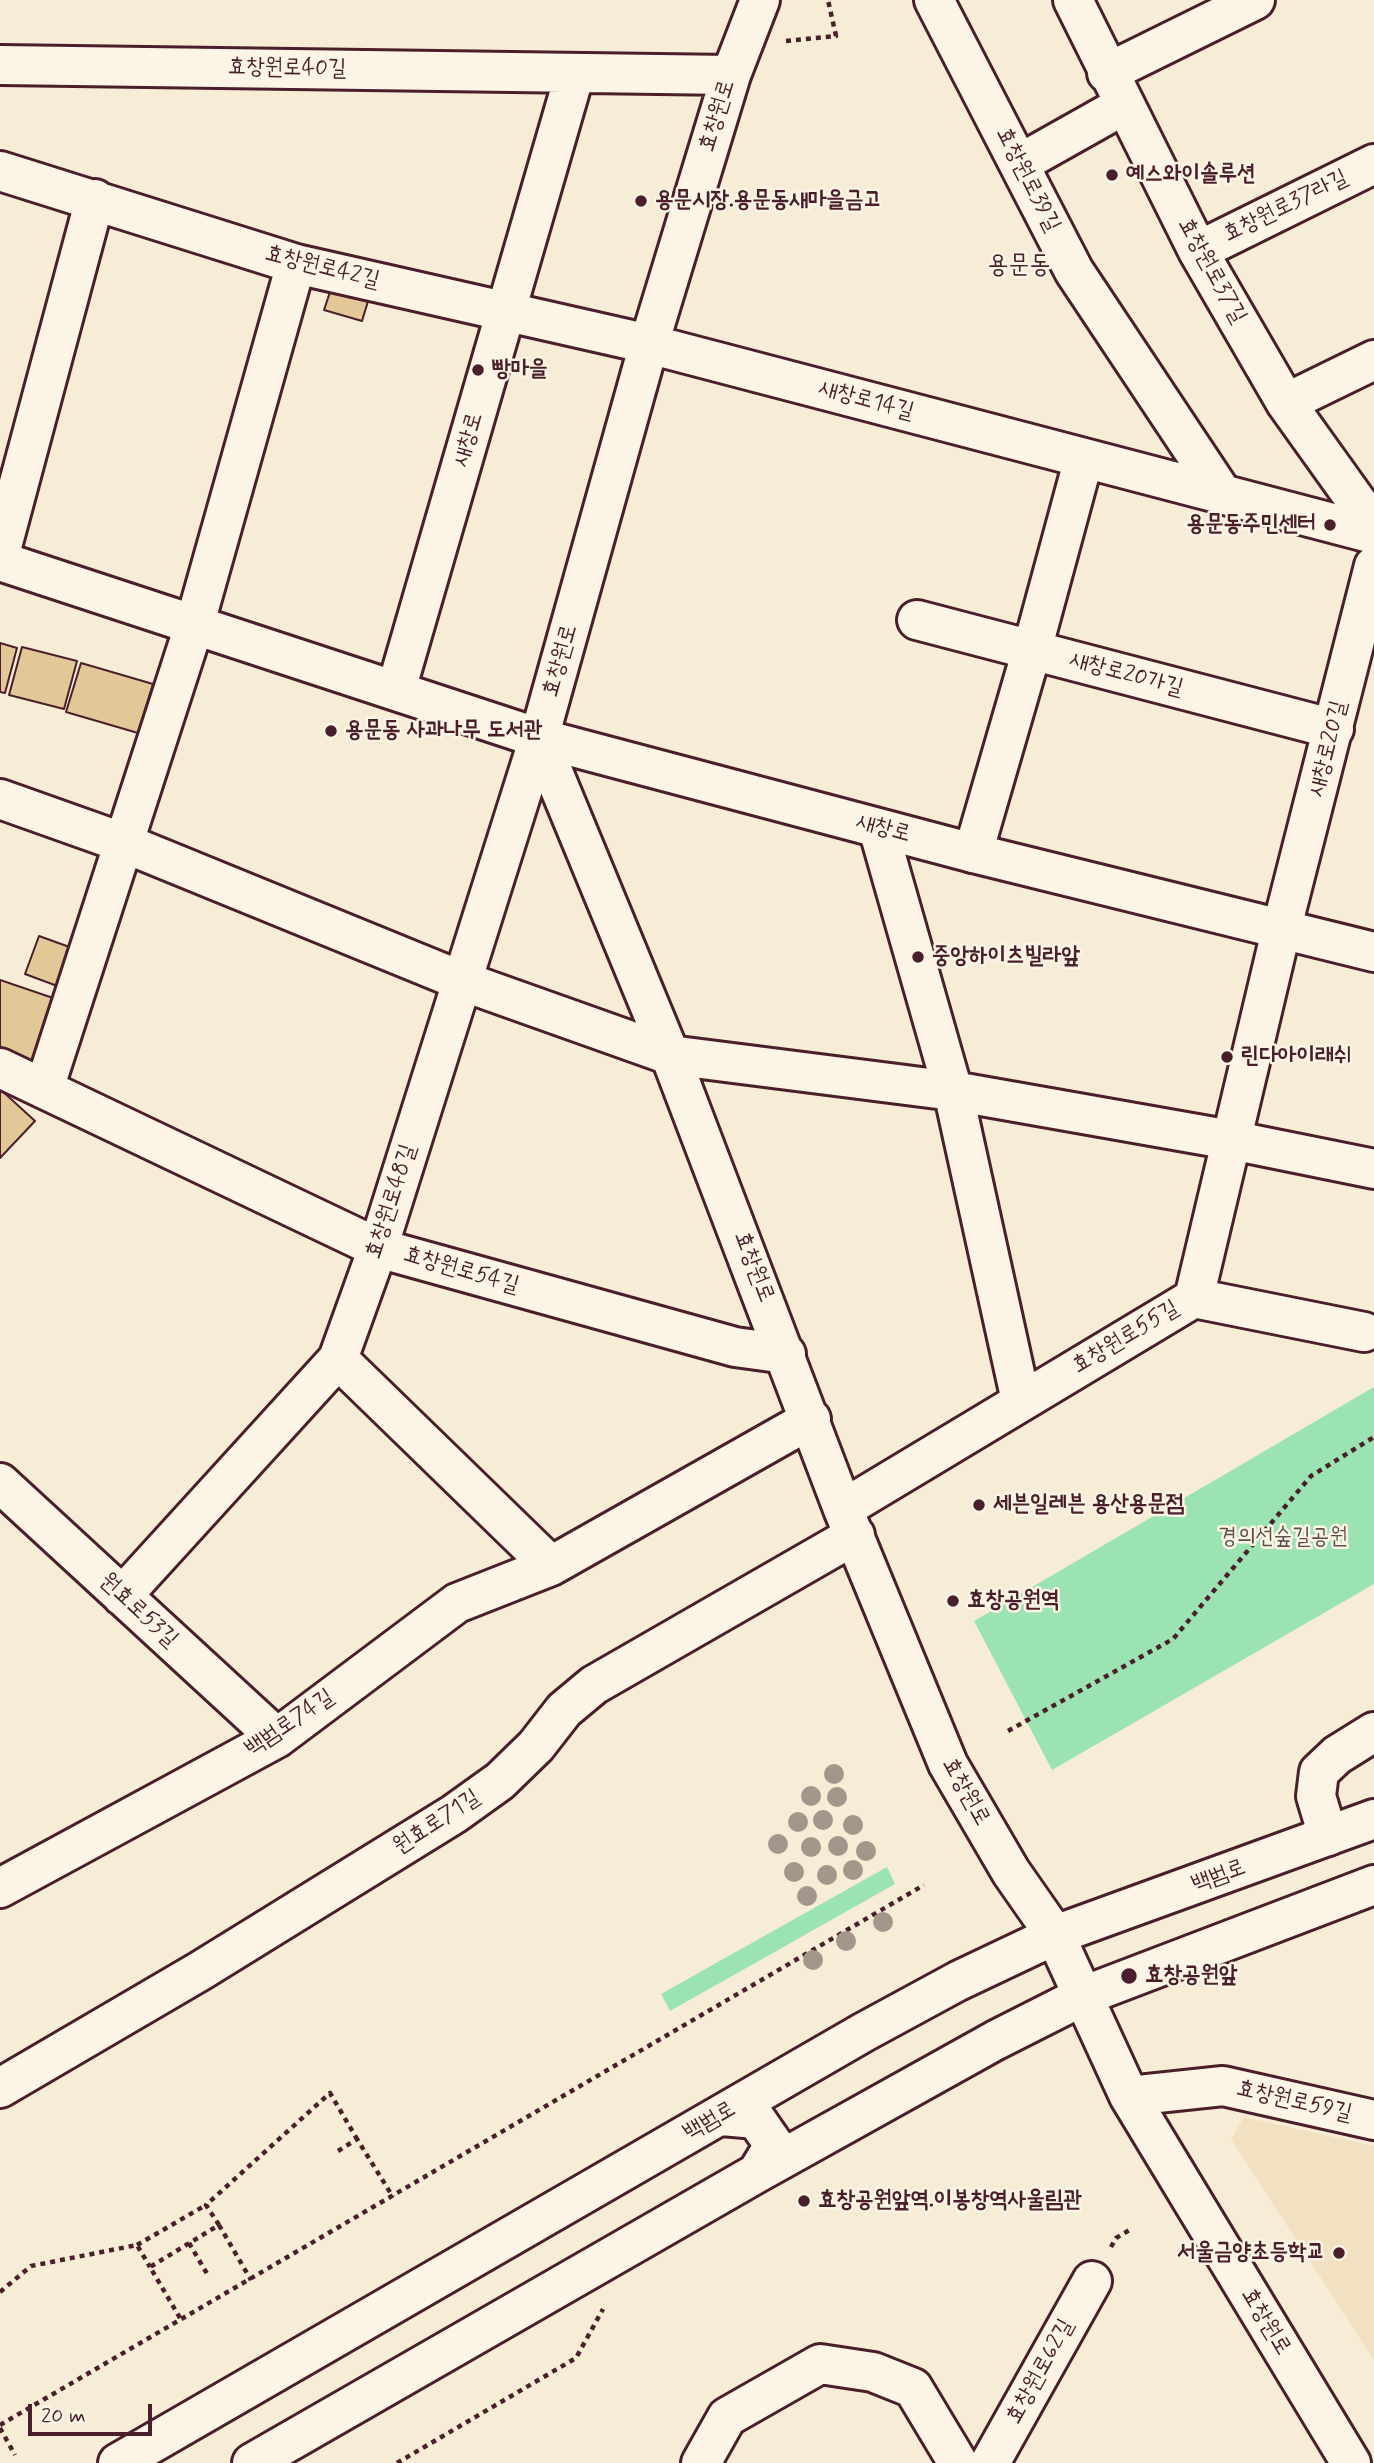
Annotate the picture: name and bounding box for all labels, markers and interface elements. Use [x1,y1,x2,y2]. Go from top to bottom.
street label: 효창원로40길 [227,54,347,84]
street label: 효창원로 [694,77,742,155]
street label: 효창원로39길 [989,123,1065,237]
place label: 예스와이솔루션 [1126,161,1256,189]
street label: 효창원로37라길 [1219,165,1353,249]
marker: 예스와이솔루션 [1104,167,1120,183]
place label: 용문시장.용문동새마을금고 [655,187,882,215]
marker: 용문시장.용문동새마을금고 [633,193,649,209]
street label: 효창원로37길 [1171,213,1251,329]
street label: 효창원로42길 [262,240,382,296]
district label: 용문동 [988,251,1050,283]
place label: 빵마을 [492,356,548,384]
marker: 빵마을 [470,362,486,378]
street label: 새창로14길 [815,375,917,427]
street label: 새창로 [448,410,490,470]
place label: 용문동주민센터 [1186,511,1316,539]
marker: 용문동주민센터 [1322,517,1338,533]
street label: 효창원로 [538,622,584,700]
street label: 새창로20가길 [1066,647,1186,703]
street label: 새창로20길 [1304,698,1354,800]
place label: 용문동 사과나무 도서관 [345,717,542,745]
marker: 용문동 사과나무 도서관 [323,723,339,739]
street label: 새창로 [853,808,913,850]
place label: 중앙하이츠빌라앞 [932,943,1080,971]
marker: 중앙하이츠빌라앞 [910,949,926,965]
place label: 린다아이래쉬 [1241,1043,1352,1071]
marker: 린다아이래쉬 [1219,1049,1235,1065]
street label: 효창원로48길 [361,1141,423,1263]
street label: 효창원로 [727,1227,779,1307]
street label: 효창원로54길 [400,1241,522,1301]
street label: 효창원로55길 [1067,1295,1185,1381]
place label: 세븐일레븐 용산용문점 [993,1491,1184,1519]
marker: 세븐일레븐 용산용문점 [971,1497,987,1513]
park label: 경의선숲길공원 [1218,1524,1348,1552]
street label: 원효로53길 [93,1568,183,1654]
place label: 효창공원역 [967,1587,1060,1615]
marker: 효창공원역 [945,1593,961,1609]
street label: 백범로74길 [240,1684,340,1764]
street label: 효창원로 [935,1753,995,1831]
street label: 원효로71길 [388,1785,486,1861]
street label: 백범로 [1188,1855,1250,1899]
place label: 효창공원앞 [1145,1962,1238,1990]
marker: 효창공원앞 [1119,1966,1139,1986]
street label: 효창원로59길 [1234,2075,1354,2129]
street label: 백범로 [679,2096,741,2148]
place label: 효창공원앞역.이봉창역사울림관 [818,2187,1082,2215]
marker: 효창공원앞역.이봉창역사울림관 [796,2193,812,2209]
place label: 서울금양초등학교 [1177,2239,1325,2267]
marker: 서울금양초등학교 [1331,2245,1347,2261]
street label: 효창원로 [1234,2283,1296,2361]
street label: 효창원로62길 [1001,2315,1081,2429]
scale bar [32,2390,156,2434]
text: 20 m [41,2402,86,2430]

